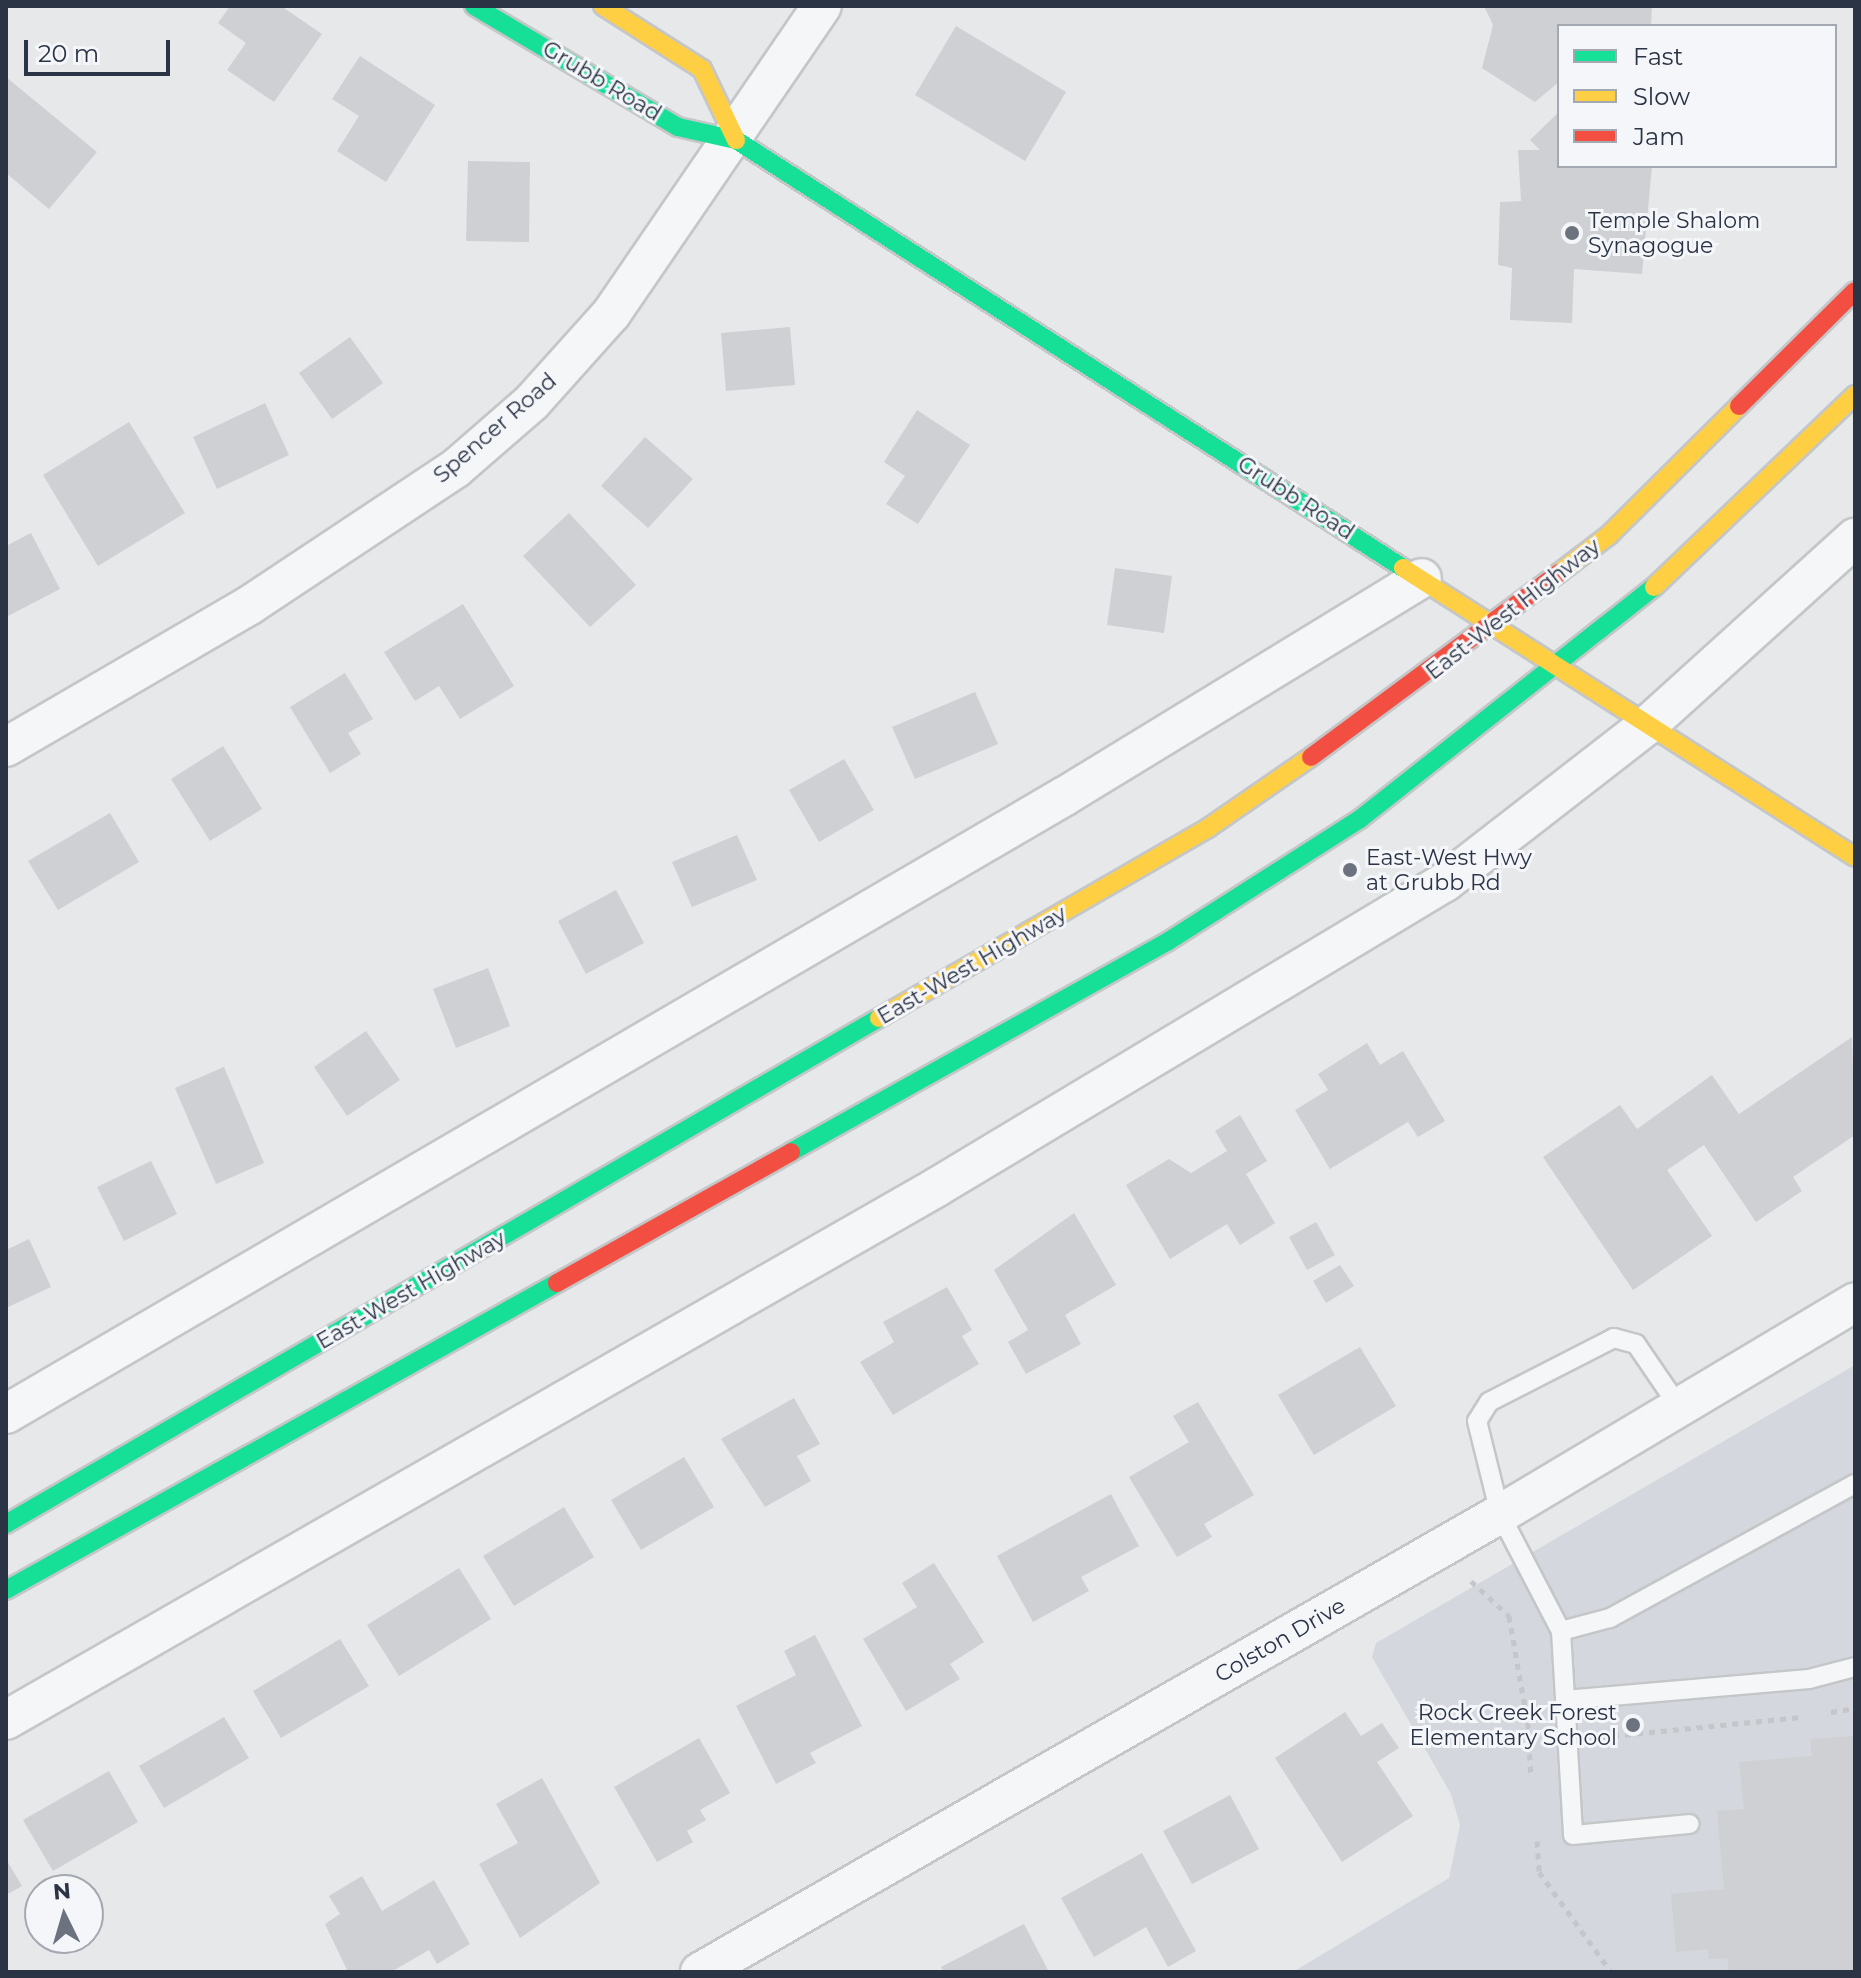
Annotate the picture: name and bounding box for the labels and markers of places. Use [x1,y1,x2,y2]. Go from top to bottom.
place label: Temple Shalom Synagogue [1588,207,1760,258]
marker: Temple Shalom Synagogue [1563,224,1581,242]
place label: East-West Hwy at Grubb Rd [1366,844,1532,896]
marker: East-West Hwy at Grubb Rd [1341,861,1359,879]
place label: Rock Creek Forest Elementary School [1410,1699,1617,1750]
marker: Rock Creek Forest Elementary School [1624,1716,1642,1734]

